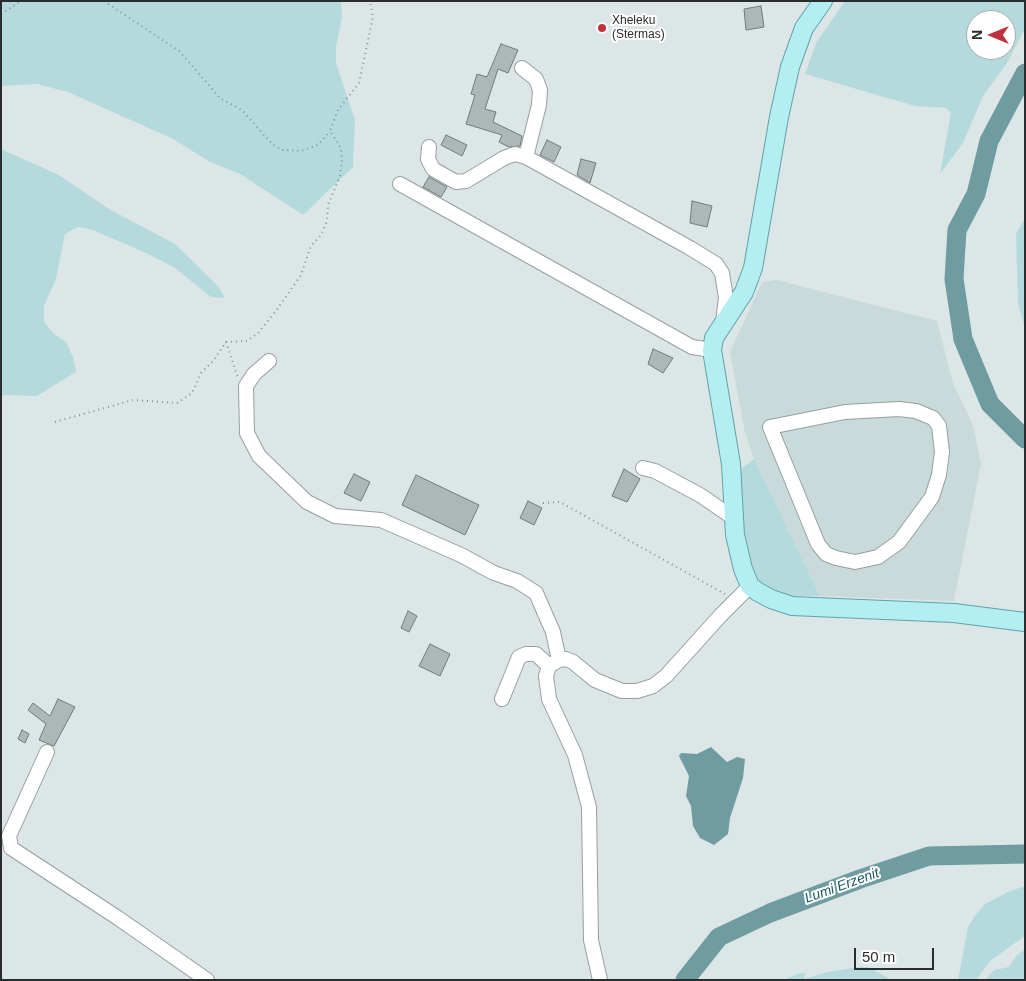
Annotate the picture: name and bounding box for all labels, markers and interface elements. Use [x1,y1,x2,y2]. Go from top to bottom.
north arrow [966,10,1016,60]
place label: Xheleku (Stermas) [612,14,665,42]
marker: Xheleku (Stermas) [596,22,608,34]
text: N [969,30,985,40]
water label: Lumi Erzenit [803,865,881,907]
scale bar [856,938,936,970]
text: 50 m [862,948,895,965]

